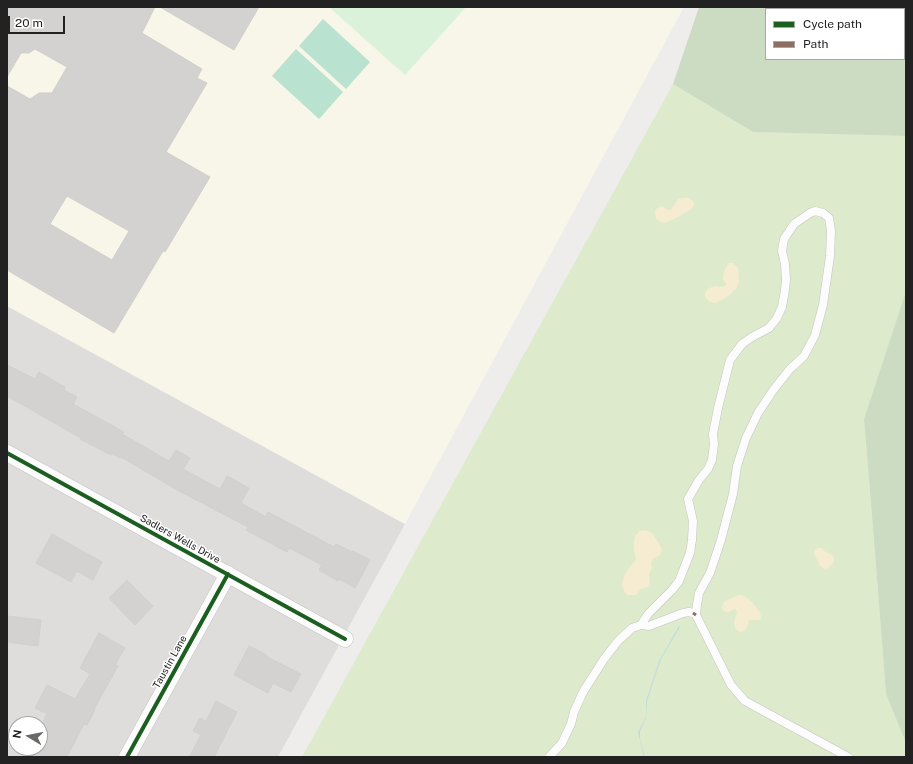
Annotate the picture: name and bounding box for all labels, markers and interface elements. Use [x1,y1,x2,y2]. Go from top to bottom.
scale bar [10,8,67,34]
legend [765,8,905,60]
text: 20 m [15,16,43,30]
text: Cycle path [803,17,862,31]
text: Path [803,37,829,51]
street label: Sadlers Wells Drive [138,512,222,566]
street label: Taustin Lane [150,633,190,691]
north arrow [8,716,48,756]
text: N [11,729,24,739]

